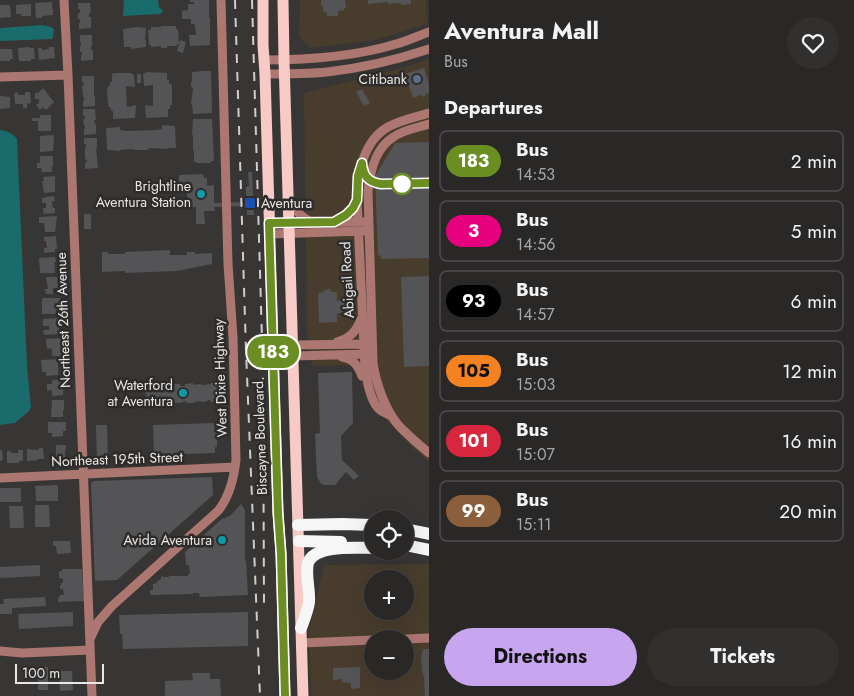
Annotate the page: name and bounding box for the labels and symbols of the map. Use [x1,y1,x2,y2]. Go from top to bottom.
place label: Citibank [359,69,408,89]
marker: Citibank [411,73,423,85]
unlabelled marker [391,173,413,195]
place label: Brightline Aventura Station [96,176,191,212]
marker: Brightline Aventura Station [195,188,207,200]
place label: Aventura [261,193,312,213]
marker: Aventura [243,196,257,210]
street label: Abigail Road [335,241,359,319]
street label: Northeast 26th Avenue [51,252,75,388]
street label: West Dixie Highway [208,318,232,438]
line badge: 183 [244,336,302,368]
place label: Waterford at Aventura [107,375,173,411]
street label: Biscayne Boulevard [248,381,272,495]
marker: Waterford at Aventura [177,387,189,399]
street label: Northeast 195th Street [51,447,184,471]
place label: Avida Aventura [123,530,212,550]
marker: Avida Aventura [216,534,228,546]
scale bar [15,661,104,684]

